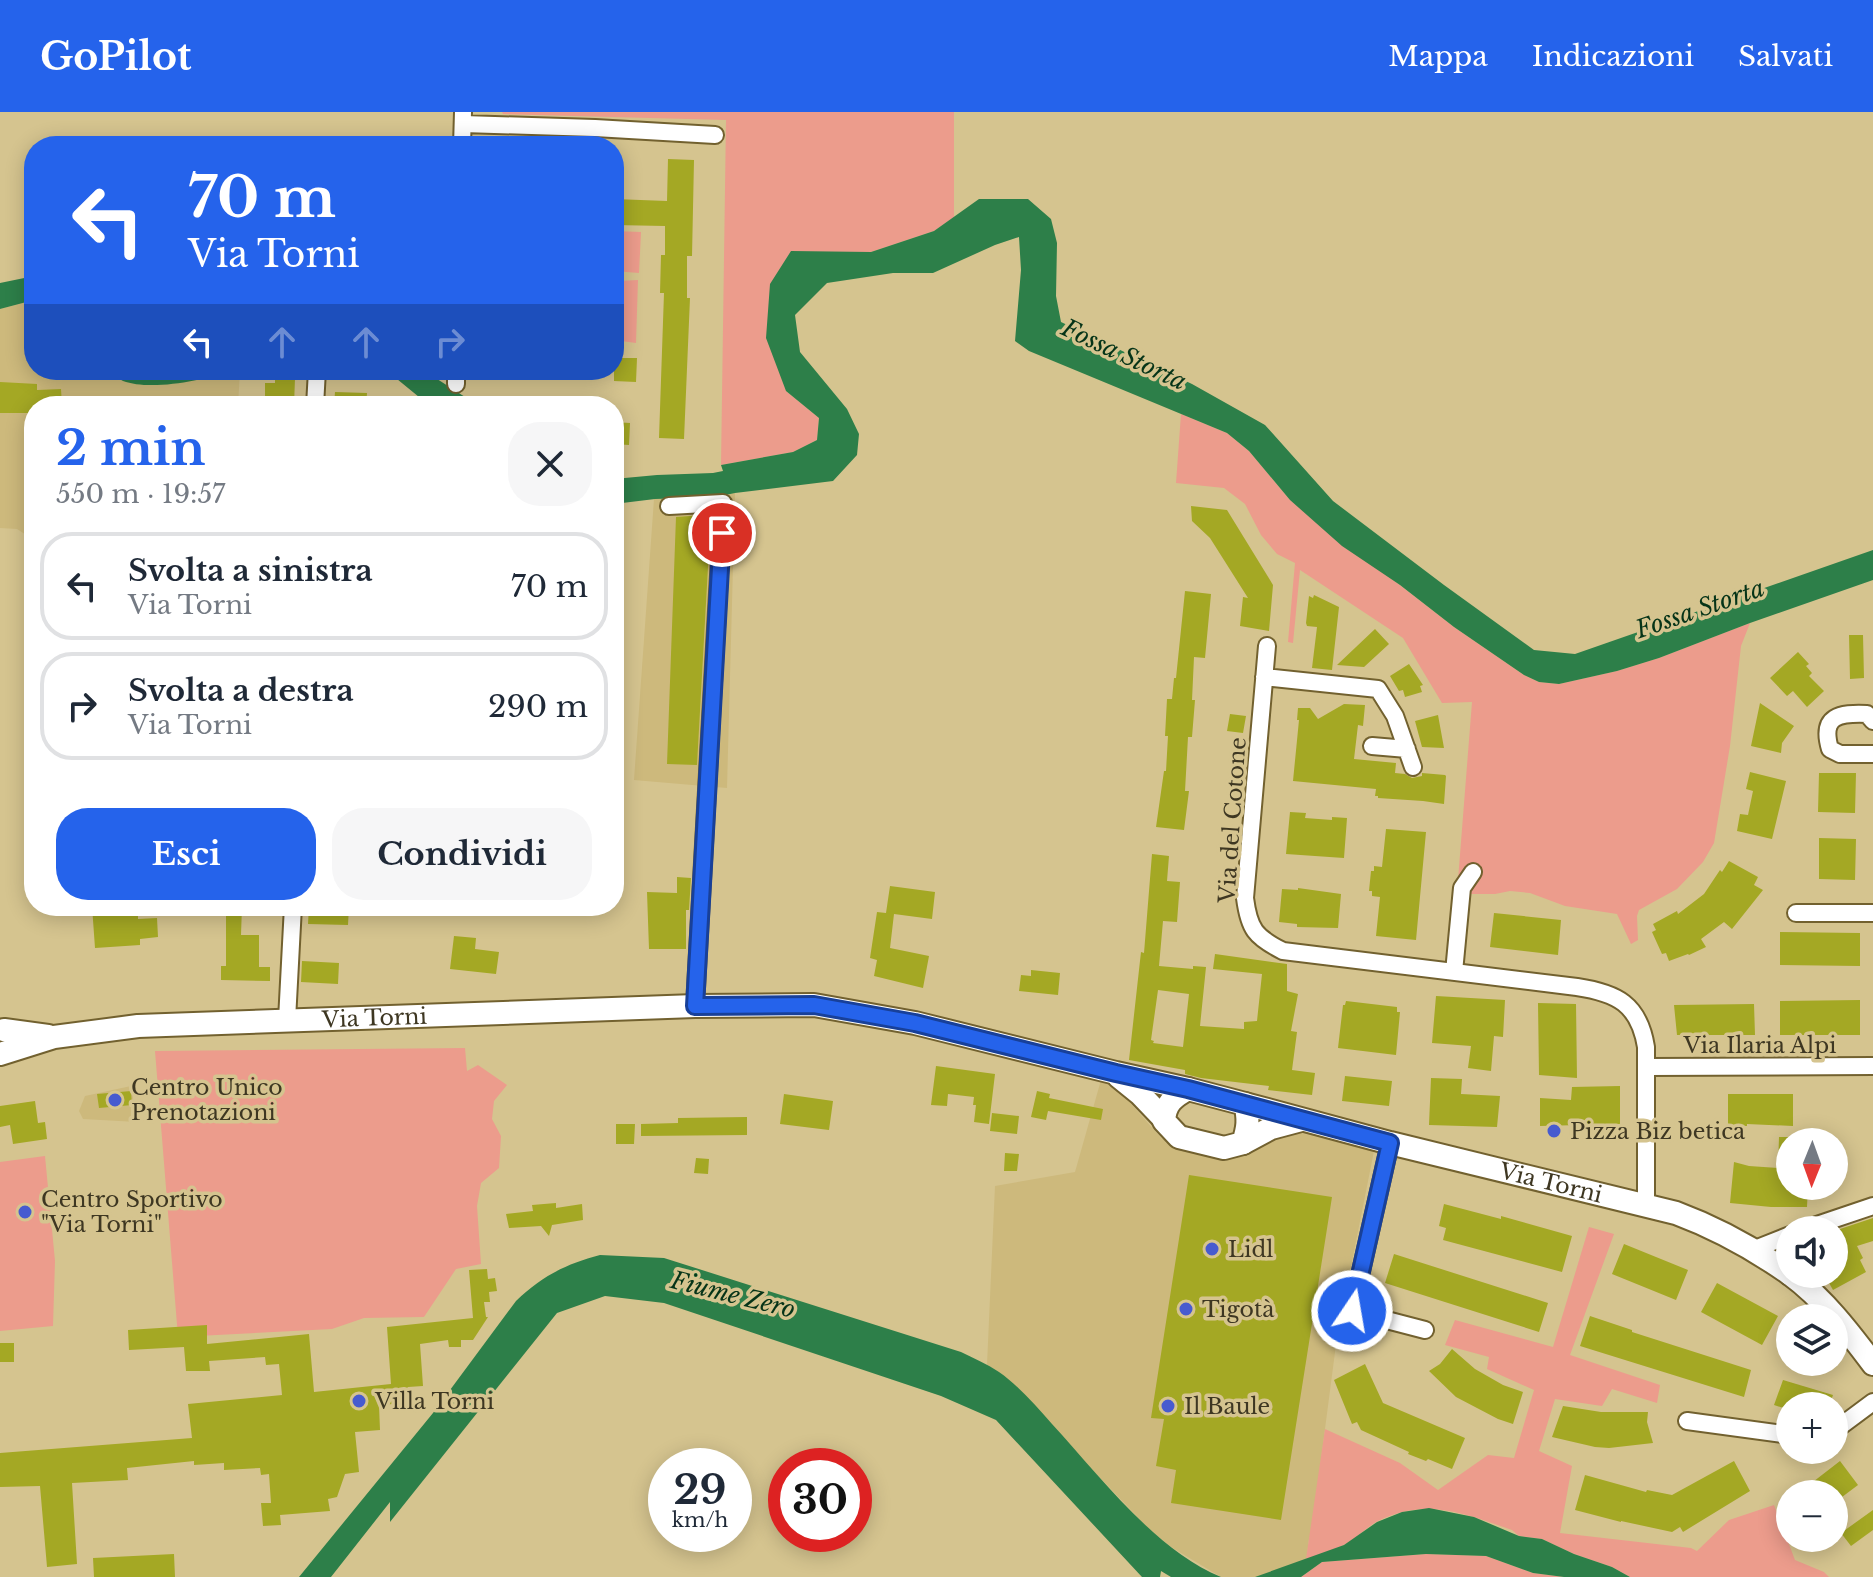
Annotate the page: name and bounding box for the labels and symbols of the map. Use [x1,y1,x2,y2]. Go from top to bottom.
water label: Fossa Storta [1056,313,1191,396]
pin [688,499,756,567]
water label: Fossa Storta [1631,573,1768,644]
street label: Via del Cotone [1213,736,1252,905]
street label: Via Torni [321,1003,428,1033]
street label: Via Ilaria Alpi [1682,1032,1837,1059]
place label: Centro Unico Prenotazioni [131,1074,283,1126]
marker: Centro Unico Prenotazioni [106,1091,124,1109]
place label: Pizza Biz betica [1570,1118,1746,1145]
marker: Pizza Biz betica [1545,1122,1563,1140]
north arrow [1776,1128,1848,1200]
street label: Via Torni [1496,1157,1606,1209]
place label: Centro Sportivo "Via Torni" [41,1186,223,1238]
marker: Centro Sportivo "Via Torni" [16,1203,34,1221]
place label: Lidl [1228,1236,1274,1263]
marker: Lidl [1203,1240,1221,1258]
water label: Fiume Zero [667,1265,798,1324]
position arrow [1310,1269,1394,1353]
place label: Tigotà [1202,1296,1275,1323]
marker: Tigotà [1177,1300,1195,1318]
place label: Villa Torni [374,1388,495,1415]
marker: Villa Torni [350,1392,368,1410]
place label: Il Baule [1184,1393,1270,1420]
marker: Il Baule [1159,1397,1177,1415]
speed limit sign: 30 [768,1448,872,1552]

